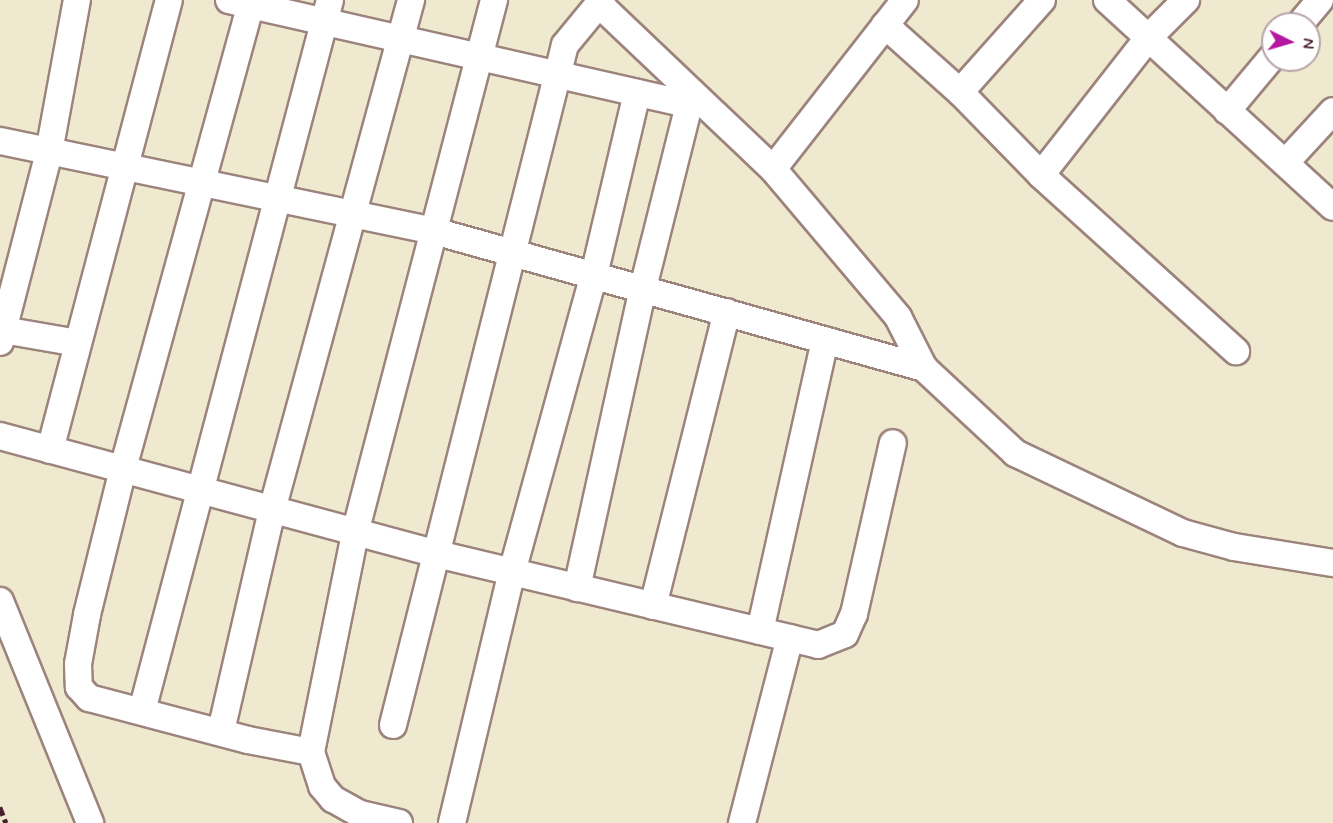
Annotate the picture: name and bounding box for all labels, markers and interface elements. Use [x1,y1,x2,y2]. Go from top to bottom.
north arrow [1261,12,1321,72]
text: N [1297,37,1318,50]

